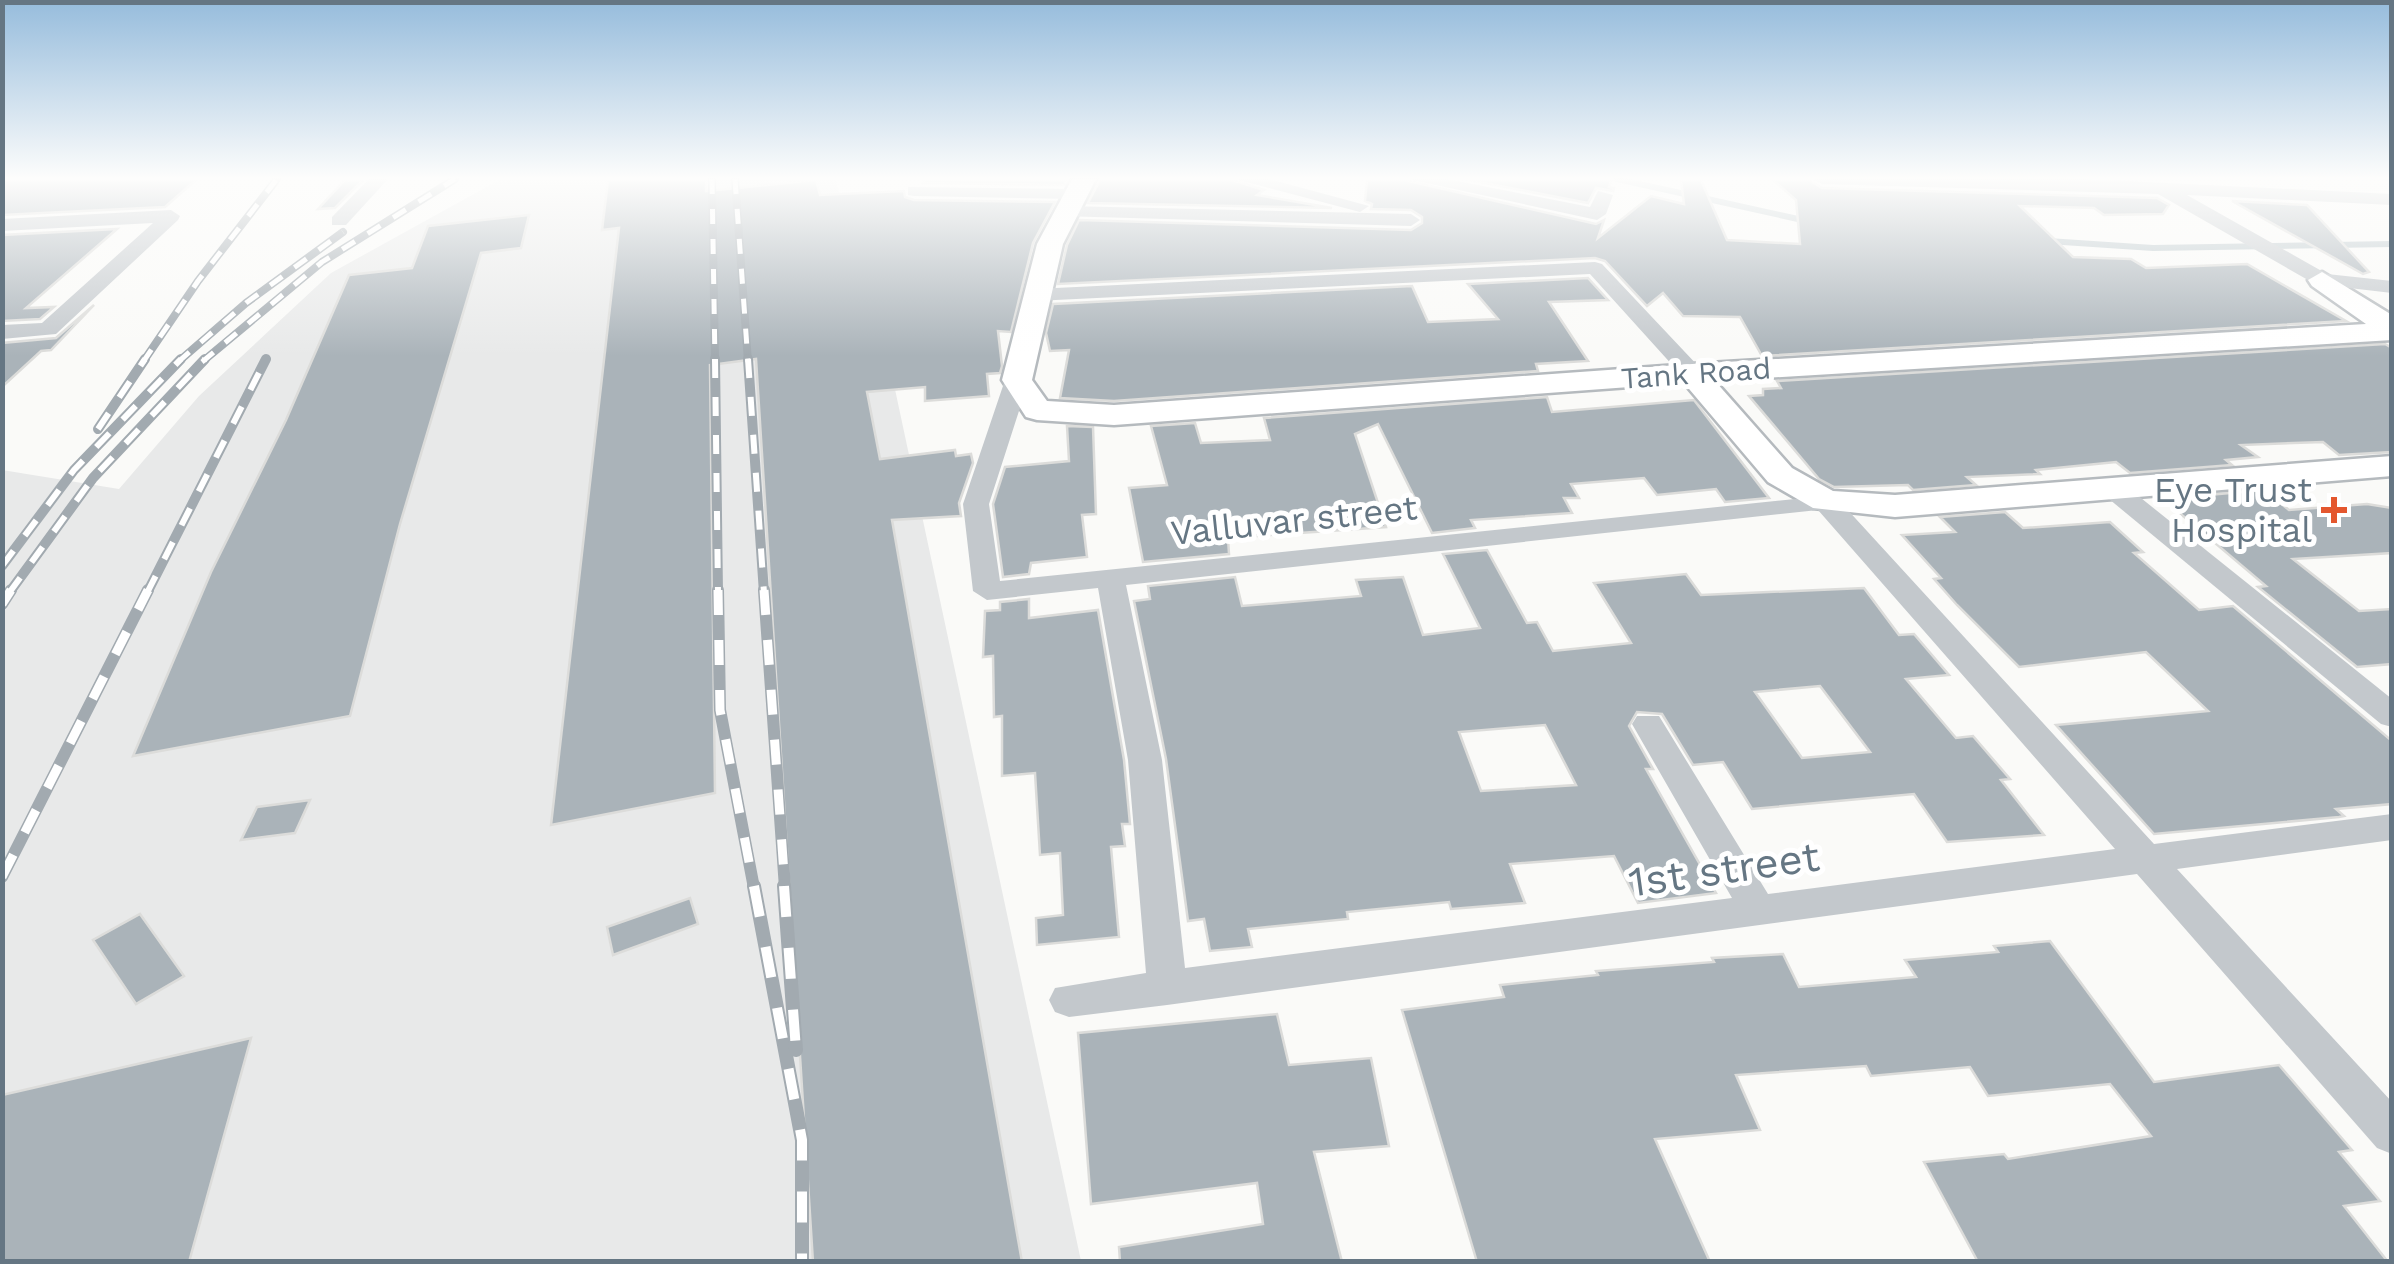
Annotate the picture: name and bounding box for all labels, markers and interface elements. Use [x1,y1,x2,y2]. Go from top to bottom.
street label: Tank Road [1620,350,1772,396]
place label: Eye Trust Hospital [2154,469,2312,551]
street label: Valluvar street [1169,486,1420,554]
marker: Eye Trust Hospital [2321,497,2347,523]
street label: 1st street [1625,831,1823,907]

